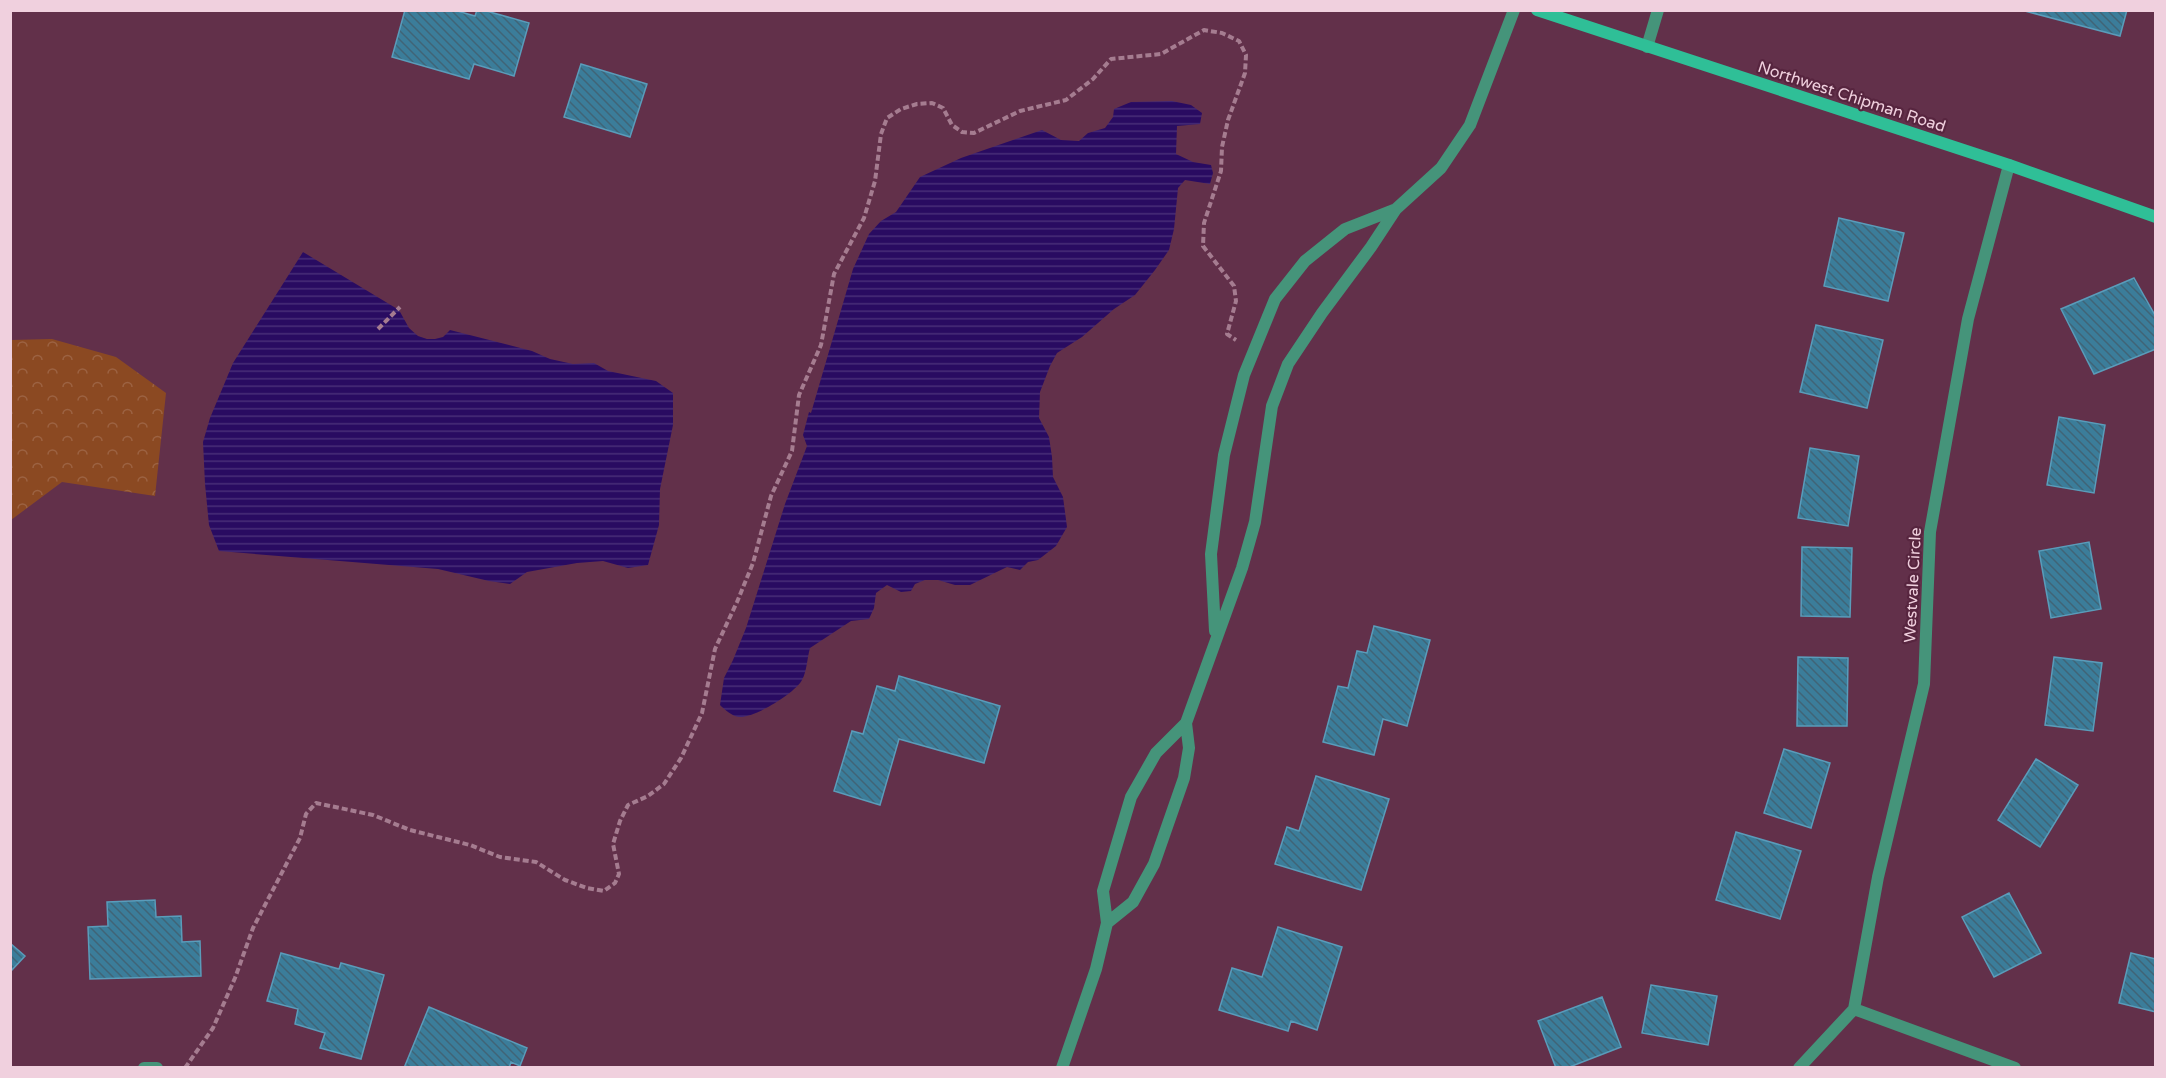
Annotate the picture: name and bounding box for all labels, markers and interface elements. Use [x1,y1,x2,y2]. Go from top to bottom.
street label: Northwest Chipman Road [1755,57,1948,137]
street label: Westvale Circle [1900,527,1926,643]

